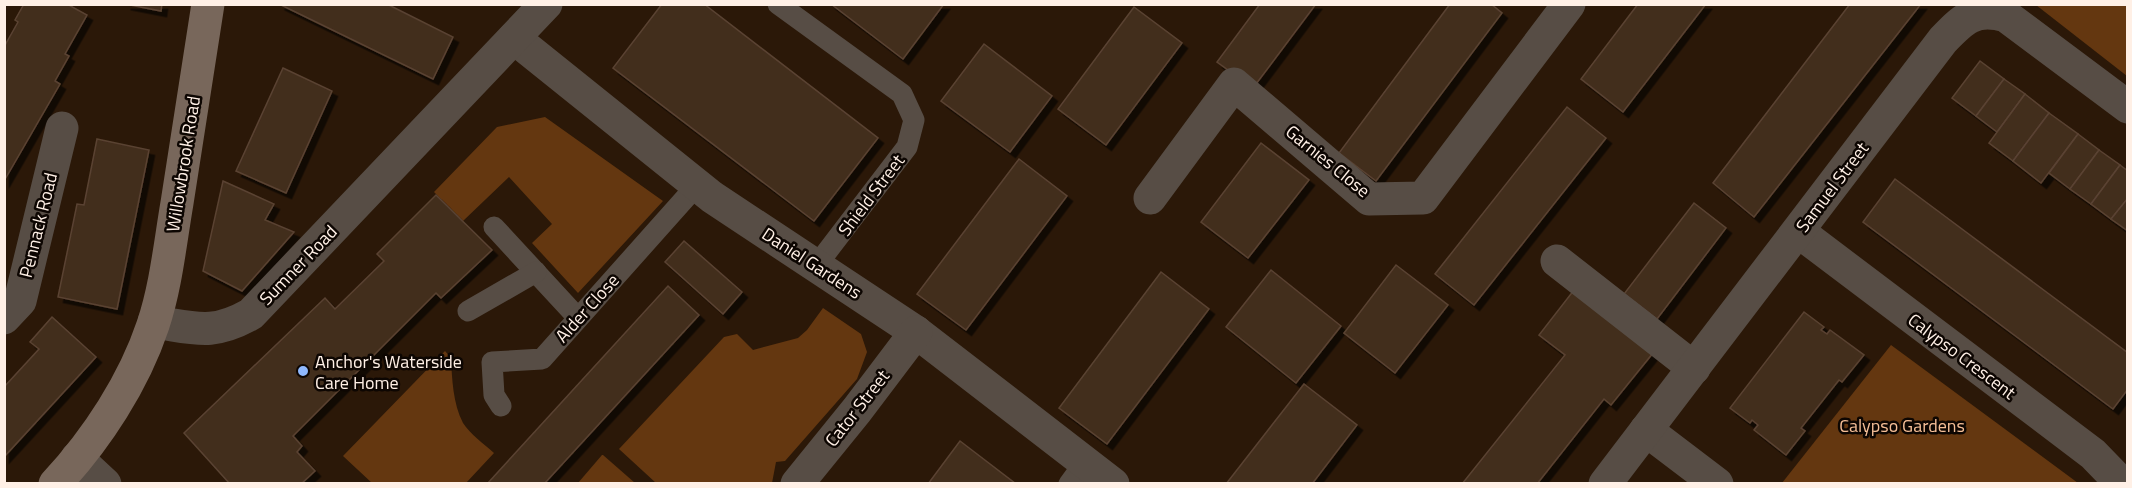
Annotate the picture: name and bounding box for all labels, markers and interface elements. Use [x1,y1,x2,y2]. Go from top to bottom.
street label: Willowbrook Road [159,94,207,234]
street label: Garnies Close [1280,118,1376,204]
street label: Samuel Street [1789,136,1875,238]
street label: Shield Street [831,148,911,242]
street label: Pennack Road [12,170,64,280]
street label: Sumner Road [253,219,343,311]
street label: Daniel Gardens [757,221,867,305]
street label: Alder Close [549,268,625,348]
street label: Calypso Crescent [1902,306,2022,406]
place label: Anchor's Waterside Care Home [315,348,462,396]
street label: Cator Street [818,363,896,452]
marker: Anchor's Waterside Care Home [296,364,310,378]
park label: Calypso Gardens [1839,412,1965,439]

